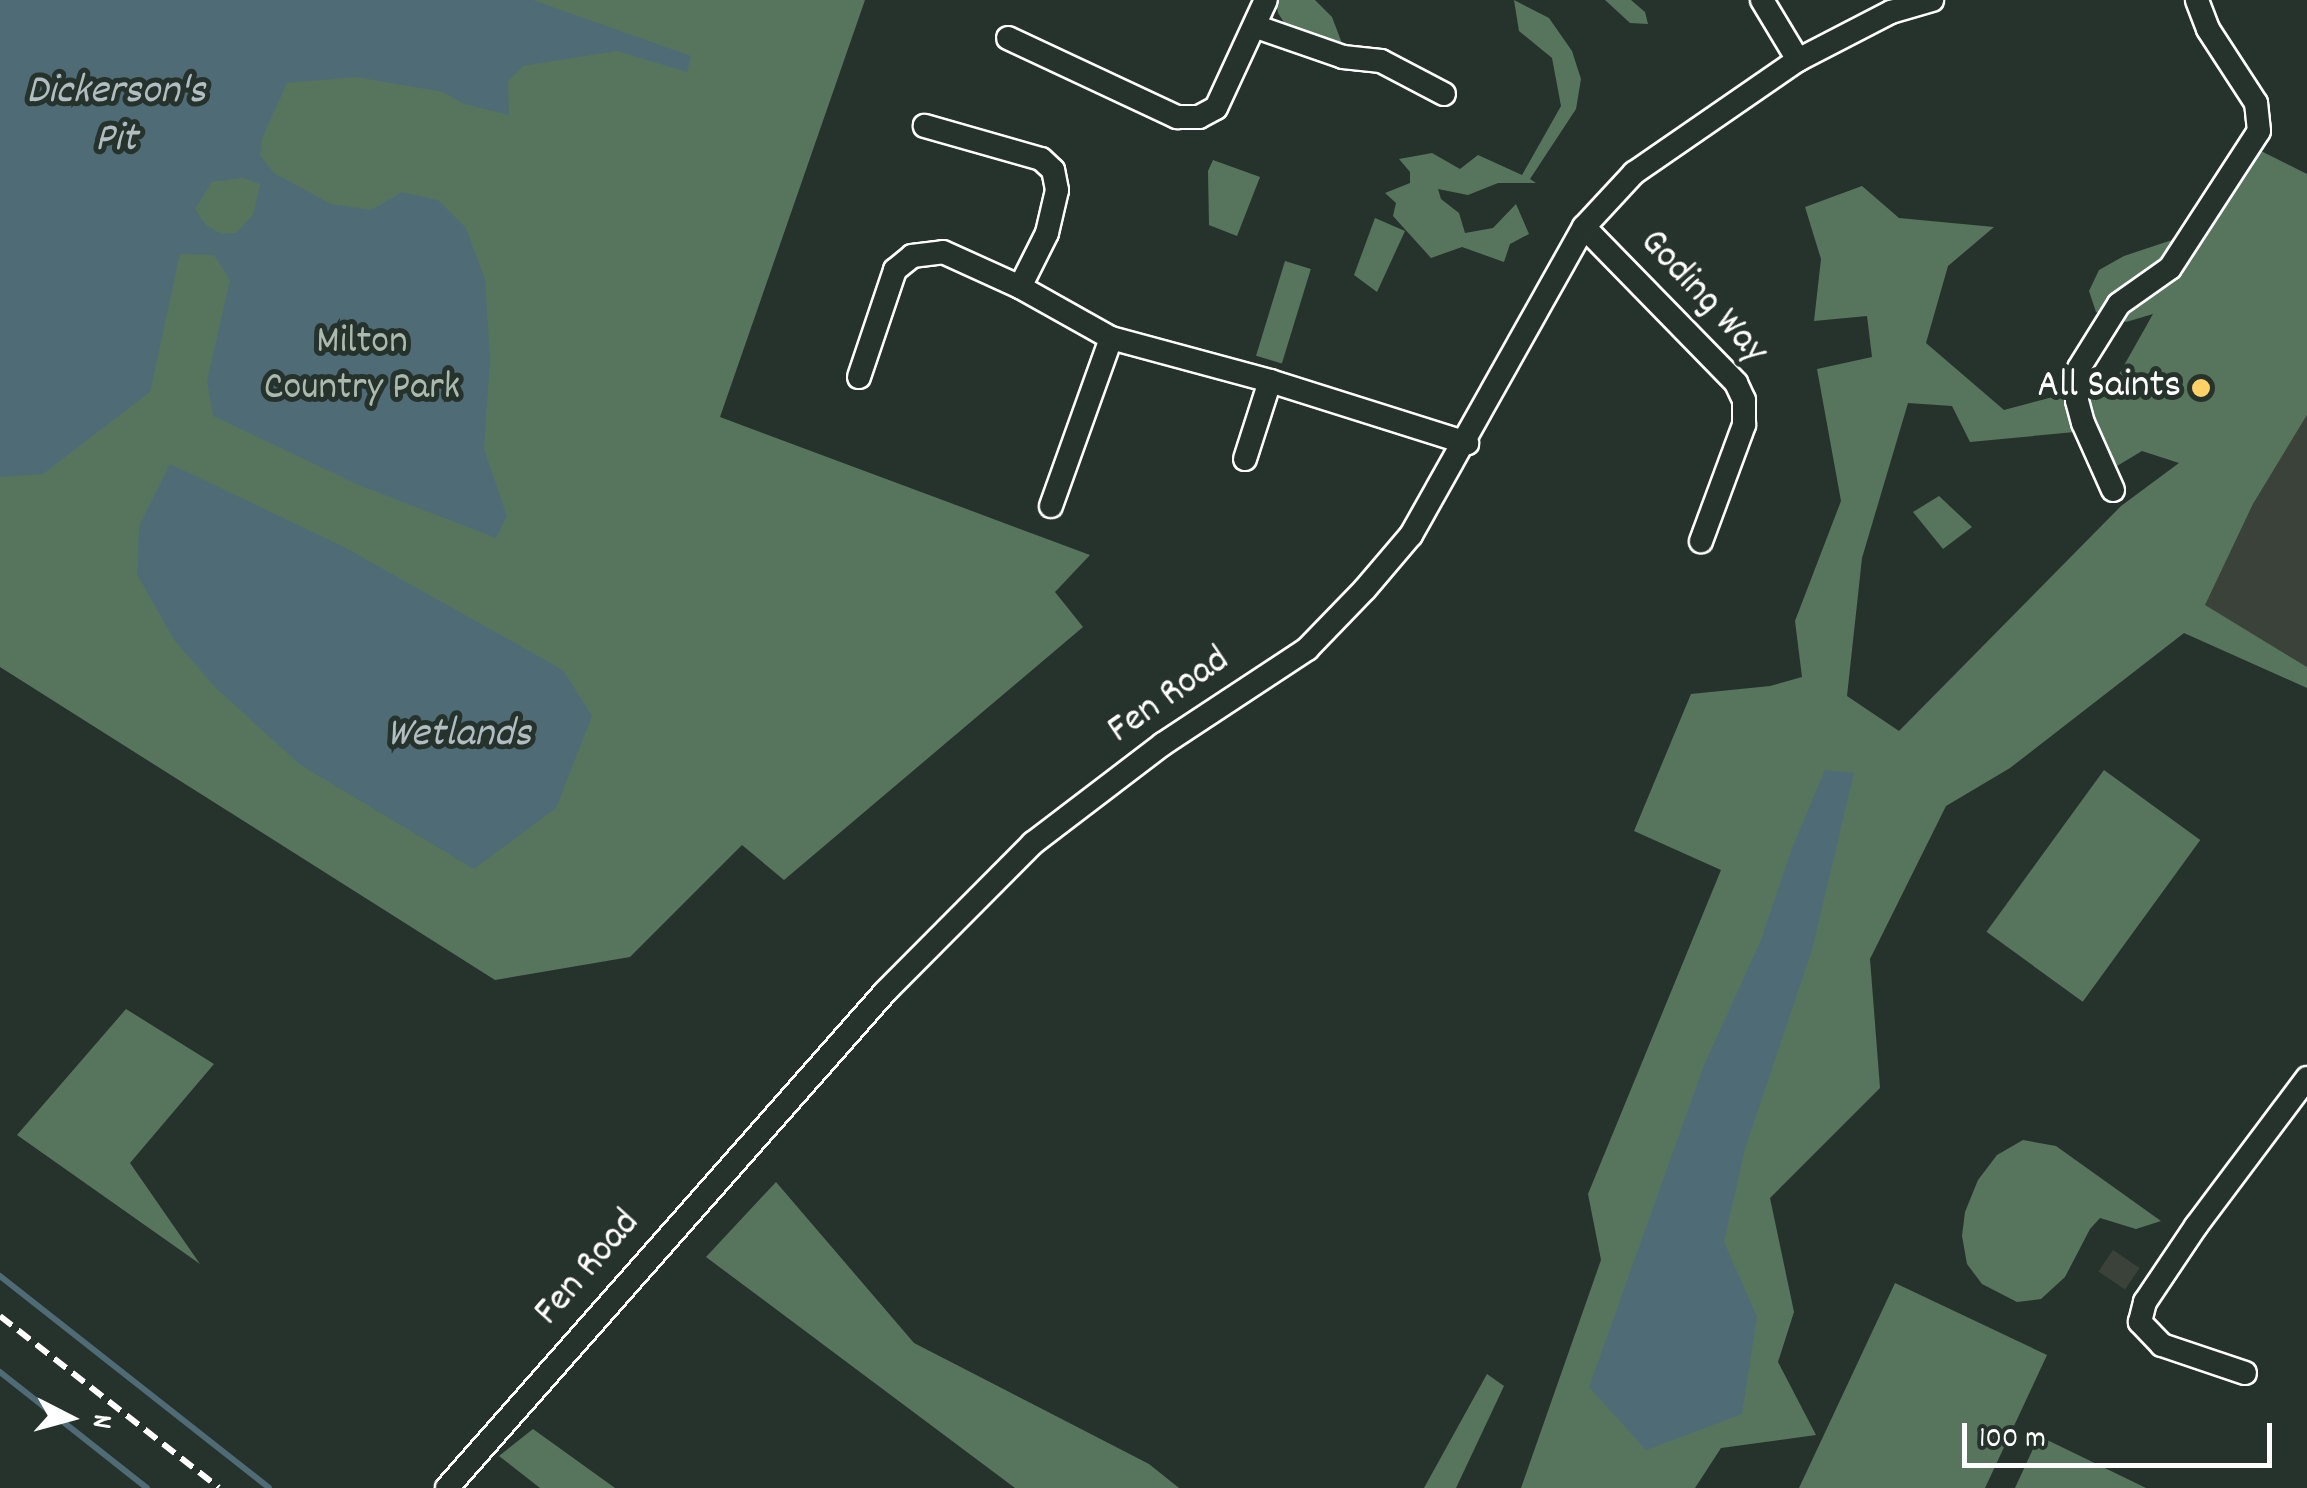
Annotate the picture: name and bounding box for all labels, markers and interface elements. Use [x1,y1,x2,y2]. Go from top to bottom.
water label: Dickerson's Pit [26,68,206,166]
street label: Goding Way [1627,221,1777,375]
park label: Milton Country Park [264,320,460,414]
place label: All Saints [2037,364,2181,412]
marker: All Saints [2190,377,2212,399]
street label: Fen Road [1100,638,1240,756]
water label: Wetlands [387,711,531,761]
street label: Fen Road [526,1201,652,1337]
north arrow [20,1368,120,1468]
scale bar [1967,1403,2277,1465]
text: N [79,1412,120,1430]
text: 100 m [1979,1419,2046,1462]

